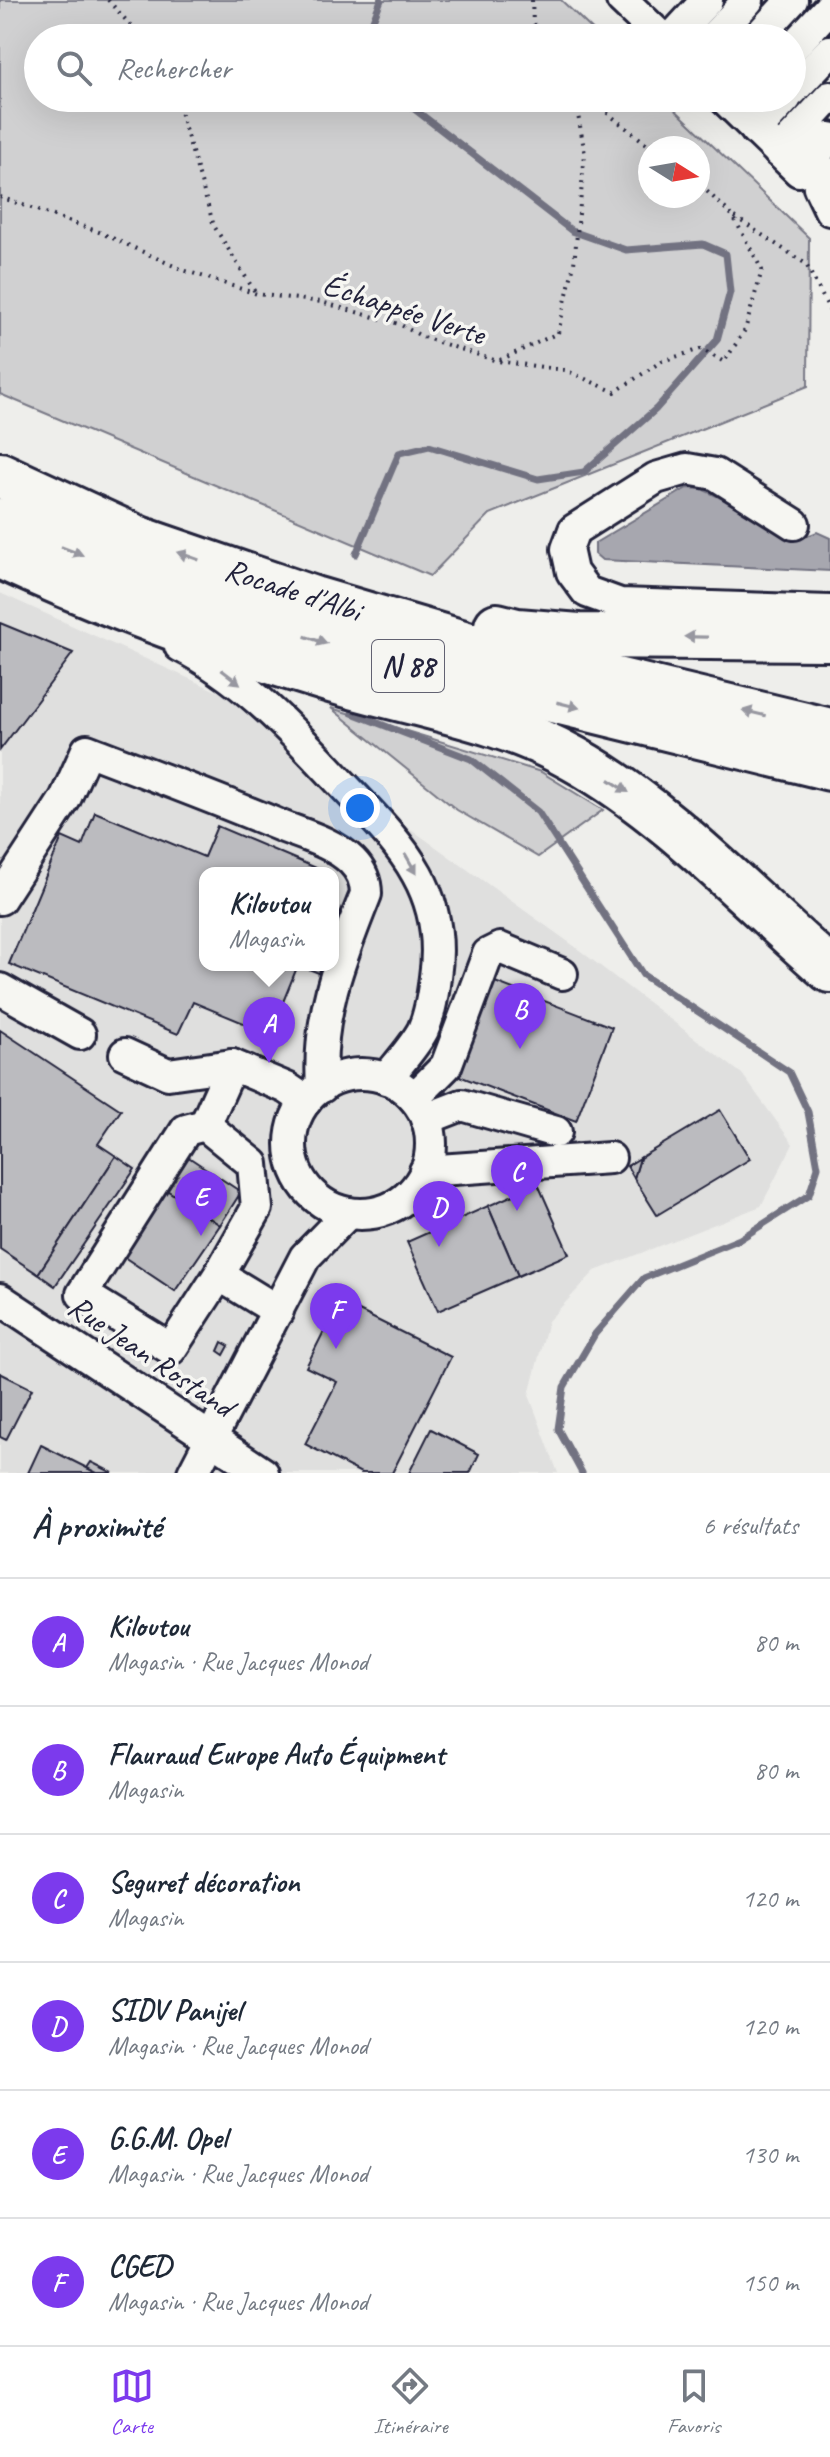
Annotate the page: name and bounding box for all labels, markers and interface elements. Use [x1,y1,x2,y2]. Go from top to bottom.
search box [24,24,806,112]
icon: search [52,46,96,90]
text: Rechercher [116,49,231,87]
north arrow [638,136,710,208]
street label: Échappée Verte [318,264,493,355]
one-way arrow [60,545,84,558]
one-way arrow [175,549,199,561]
street label: Rocade d'Albi [220,549,370,632]
one-way arrow [683,631,708,643]
one-way arrow [304,634,328,647]
road number: N 88 [372,640,444,692]
one-way arrow [221,669,242,684]
one-way arrow [555,699,580,712]
one-way arrow [741,706,766,719]
one-way arrow [608,778,629,793]
your location [340,788,380,828]
one-way arrow [404,853,418,875]
popup [199,867,339,971]
text: Kiloutou [229,884,309,922]
text: Magasin [229,922,304,955]
pin: B [494,983,546,1049]
pin: A [243,997,295,1063]
pin: C [491,1145,543,1211]
pin: E [175,1170,227,1236]
pin: D [413,1181,465,1247]
pin: F [310,1283,362,1349]
street label: Rue Jean Rostand [60,1286,246,1429]
text: À proximité [32,1504,161,1547]
text: 6 résultats [703,1509,798,1542]
text: Kiloutou [108,1607,189,1645]
text: A [51,1626,65,1659]
text: 80 m [754,1626,798,1659]
text: Magasin · Rue Jacques Monod [108,1645,368,1678]
text: Flauraud Europe Auto Équipment [108,1735,445,1773]
text: B [51,1754,65,1787]
text: 80 m [754,1754,798,1787]
text: Magasin [108,1773,183,1806]
text: Seguret décoration [108,1863,299,1901]
text: C [52,1882,64,1915]
text: 120 m [742,1882,798,1915]
text: Magasin [108,1901,183,1934]
text: SIDV Panijel [108,1991,241,2029]
text: D [50,2010,66,2043]
text: 120 m [742,2010,798,2043]
text: Magasin · Rue Jacques Monod [108,2029,368,2062]
text: G.G.M. Opel [108,2119,227,2157]
text: E [51,2138,65,2171]
text: 130 m [742,2138,798,2171]
text: Magasin · Rue Jacques Monod [108,2157,368,2190]
text: CGED [108,2247,171,2285]
text: F [52,2266,64,2299]
text: 150 m [742,2266,798,2299]
text: Magasin · Rue Jacques Monod [108,2285,368,2318]
tab: Carte [110,2364,154,2440]
tab: Itinéraire [373,2364,448,2440]
tab: Favoris [667,2364,720,2440]

